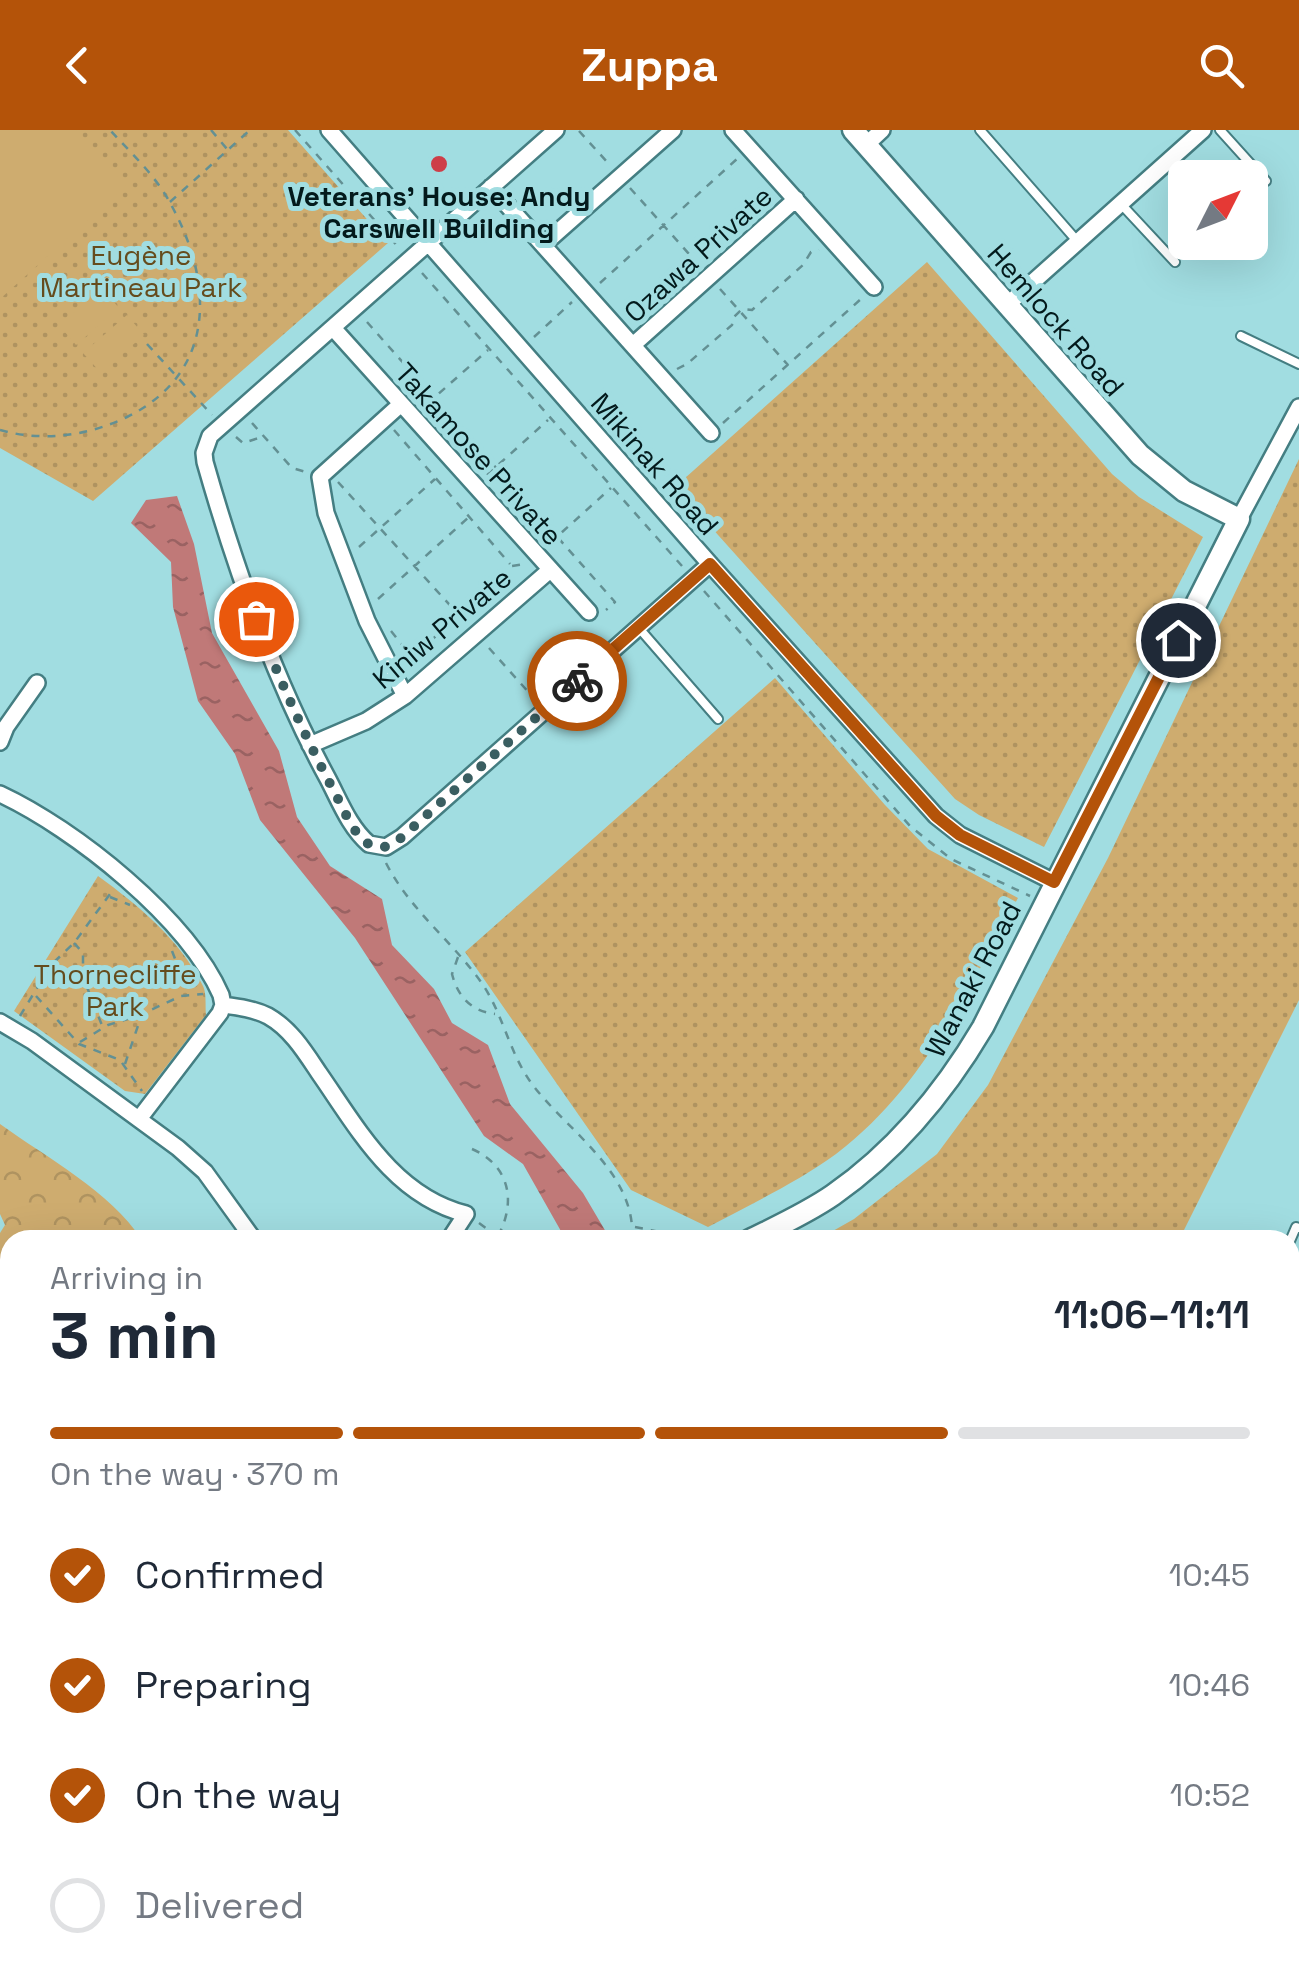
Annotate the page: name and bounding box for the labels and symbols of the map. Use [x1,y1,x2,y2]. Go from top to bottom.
marker: Veterans' House: Andy Carswell Building [428,153,450,175]
north arrow [1168,160,1268,260]
place label: Veterans' House: Andy Carswell Building [287,178,591,246]
street label: Ozawa Private [616,178,780,330]
street label: Hemlock Road [980,236,1132,404]
park label: Eugène Martineau Park [40,237,242,305]
street label: Takamose Private [387,355,571,553]
street label: Mikinak Road [583,385,727,543]
street label: Kiniw Private [365,559,519,697]
pin [214,577,299,662]
pin [1136,598,1221,683]
courier [527,631,627,731]
street label: Wanaki Road [917,895,1029,1063]
park label: Thornecliffe Park [34,956,196,1024]

